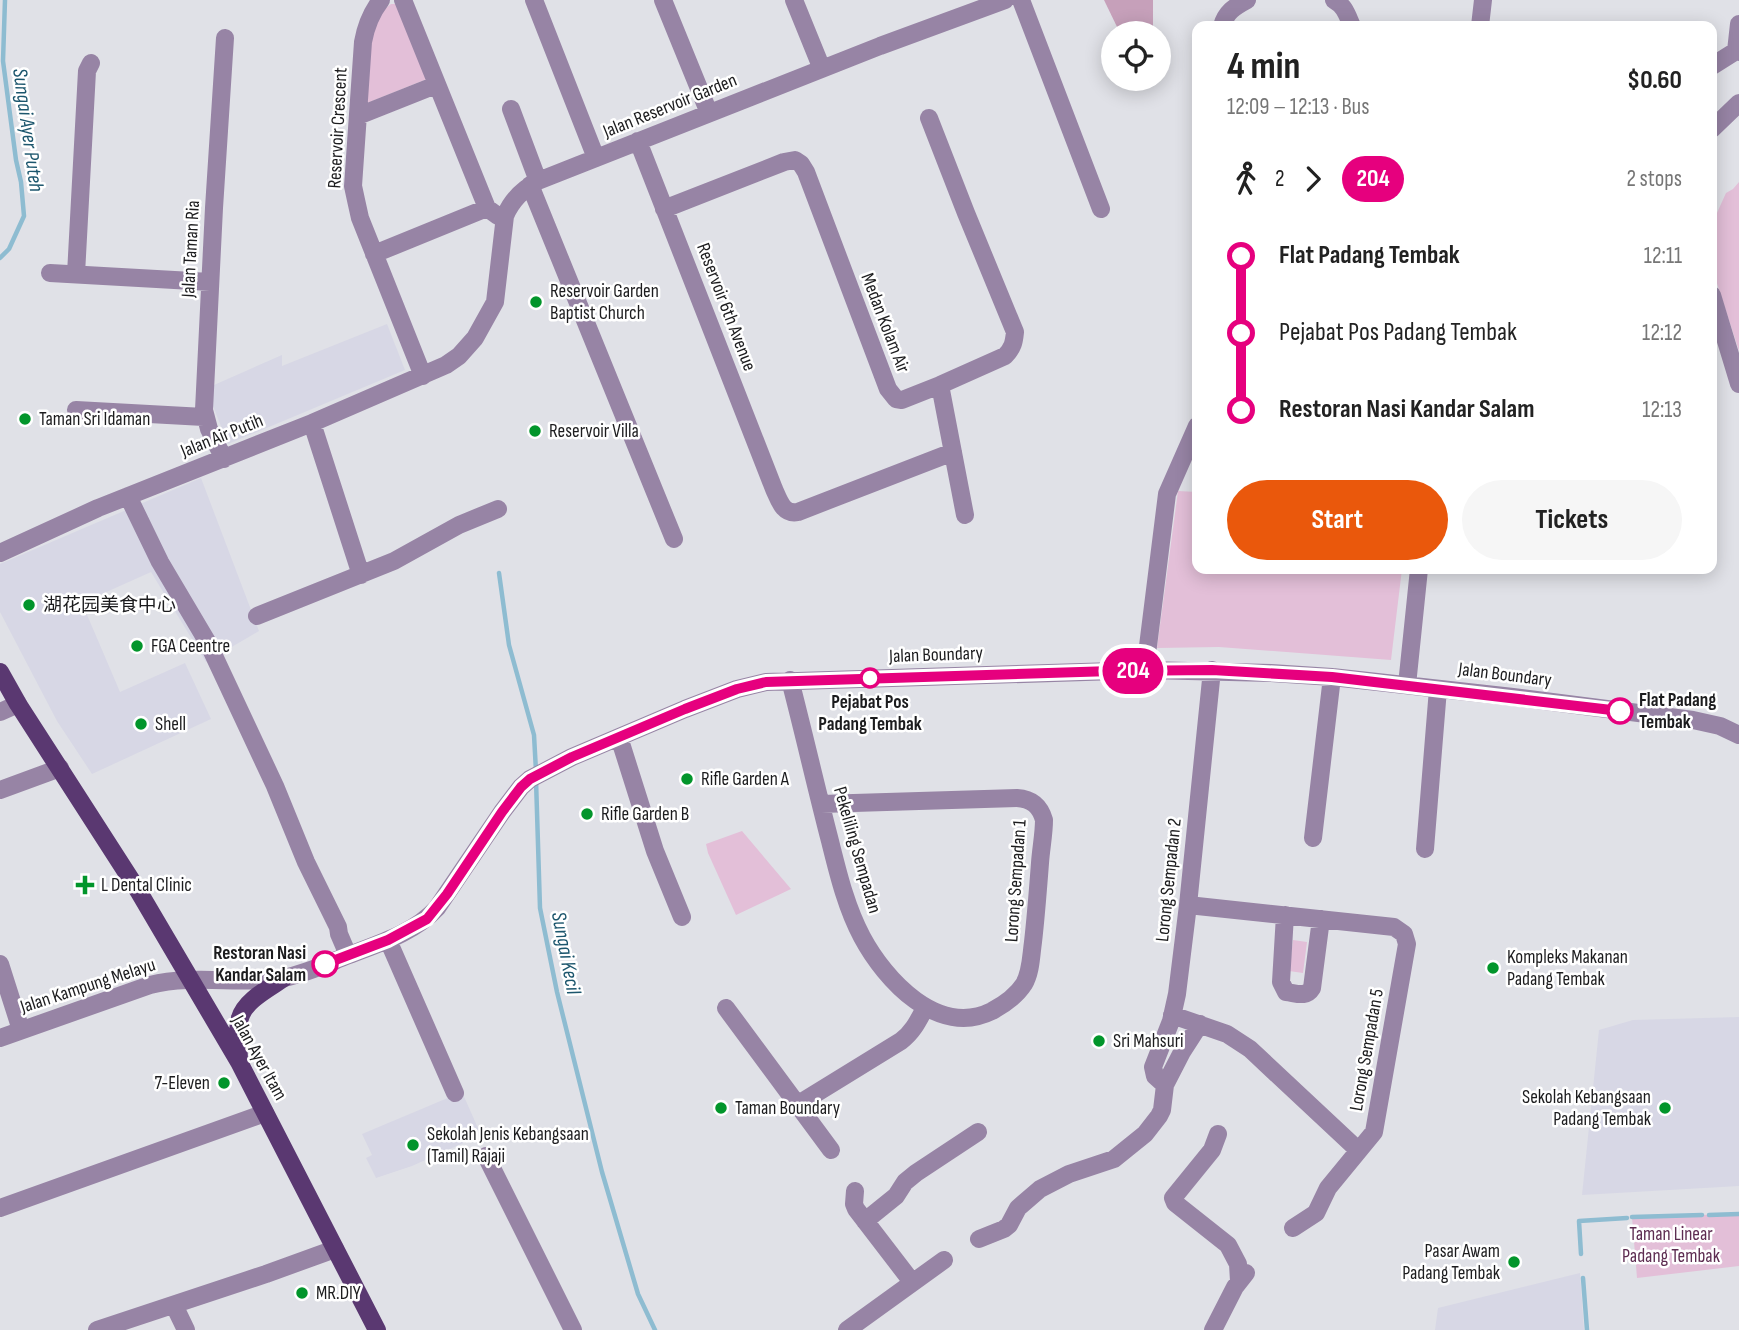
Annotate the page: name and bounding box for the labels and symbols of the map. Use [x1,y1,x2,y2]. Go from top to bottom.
water label: Sungai Ayer Puteh [7,67,49,193]
street label: Reservoir Crescent [323,67,353,189]
street label: Jalan Reservoir Garden [599,69,740,144]
street label: Jalan Taman Ria [177,200,205,299]
street label: Reservoir 6th Avenue [691,240,761,374]
street label: Medan Kolam Air [856,270,915,376]
place label: Reservoir Garden Baptist Church [550,280,659,325]
marker: Reservoir Garden Baptist Church [528,294,544,310]
place label: Taman Sri Idaman [39,408,150,431]
street label: Jalan Air Putih [177,409,267,463]
marker: Taman Sri Idaman [17,411,33,427]
place label: Reservoir Villa [549,420,639,443]
marker: Reservoir Villa [527,423,543,439]
place label: 湖花园美食中心 [43,594,176,617]
marker: 湖花园美食中心 [21,597,37,613]
place label: FGA Ceentre [151,635,230,658]
marker: FGA Ceentre [129,638,145,654]
street label: Jalan Boundary [888,642,984,668]
line badge: 204 [1093,648,1173,694]
street label: Jalan Boundary [1456,658,1554,692]
marker: Pejabat Pos Padang Tembak [860,668,880,688]
place label: Flat Padang Tembak [1639,689,1716,734]
place label: Pejabat Pos Padang Tembak [818,691,922,736]
marker: Flat Padang Tembak [1607,698,1633,724]
place label: Shell [155,713,186,736]
marker: Shell [133,716,149,732]
place label: Rifle Garden A [701,768,790,791]
marker: Rifle Garden A [679,771,695,787]
street label: Pekeliling Sempadan [828,784,886,916]
place label: Rifle Garden B [601,803,689,826]
marker: Rifle Garden B [579,806,595,822]
street label: Lorong Sempadan 2 [1151,817,1187,943]
street label: Lorong Sempadan 1 [1000,819,1032,943]
place label: L Dental Clinic [101,874,192,897]
marker: L Dental Clinic [75,875,95,895]
water label: Sungai Kecil [546,910,586,997]
place label: Restoran Nasi Kandar Salam [213,942,306,987]
place label: Kompleks Makanan Padang Tembak [1507,946,1628,991]
marker: Restoran Nasi Kandar Salam [312,951,338,977]
street label: Jalan Kampung Melayu [17,953,158,1019]
marker: Kompleks Makanan Padang Tembak [1485,960,1501,976]
street label: Lorong Sempadan 5 [1345,987,1389,1113]
street label: Jalan Ayer Itam [226,1011,292,1104]
place label: Sri Mahsuri [1113,1030,1184,1053]
marker: Sri Mahsuri [1091,1033,1107,1049]
place label: 7-Eleven [155,1072,210,1095]
marker: 7-Eleven [216,1075,232,1091]
place label: Sekolah Kebangsaan Padang Tembak [1522,1086,1652,1131]
place label: Taman Boundary [735,1097,841,1120]
marker: Taman Boundary [713,1100,729,1116]
marker: Sekolah Kebangsaan Padang Tembak [1657,1100,1673,1116]
place label: Sekolah Jenis Kebangsaan (Tamil) Rajaji [427,1123,589,1168]
marker: Sekolah Jenis Kebangsaan (Tamil) Rajaji [405,1137,421,1153]
park label: Taman Linear Padang Tembak [1622,1223,1721,1268]
place label: Pasar Awam Padang Tembak [1402,1240,1501,1285]
marker: Pasar Awam Padang Tembak [1506,1254,1522,1270]
place label: MR.DIY [316,1282,361,1305]
marker: MR.DIY [294,1285,310,1301]

